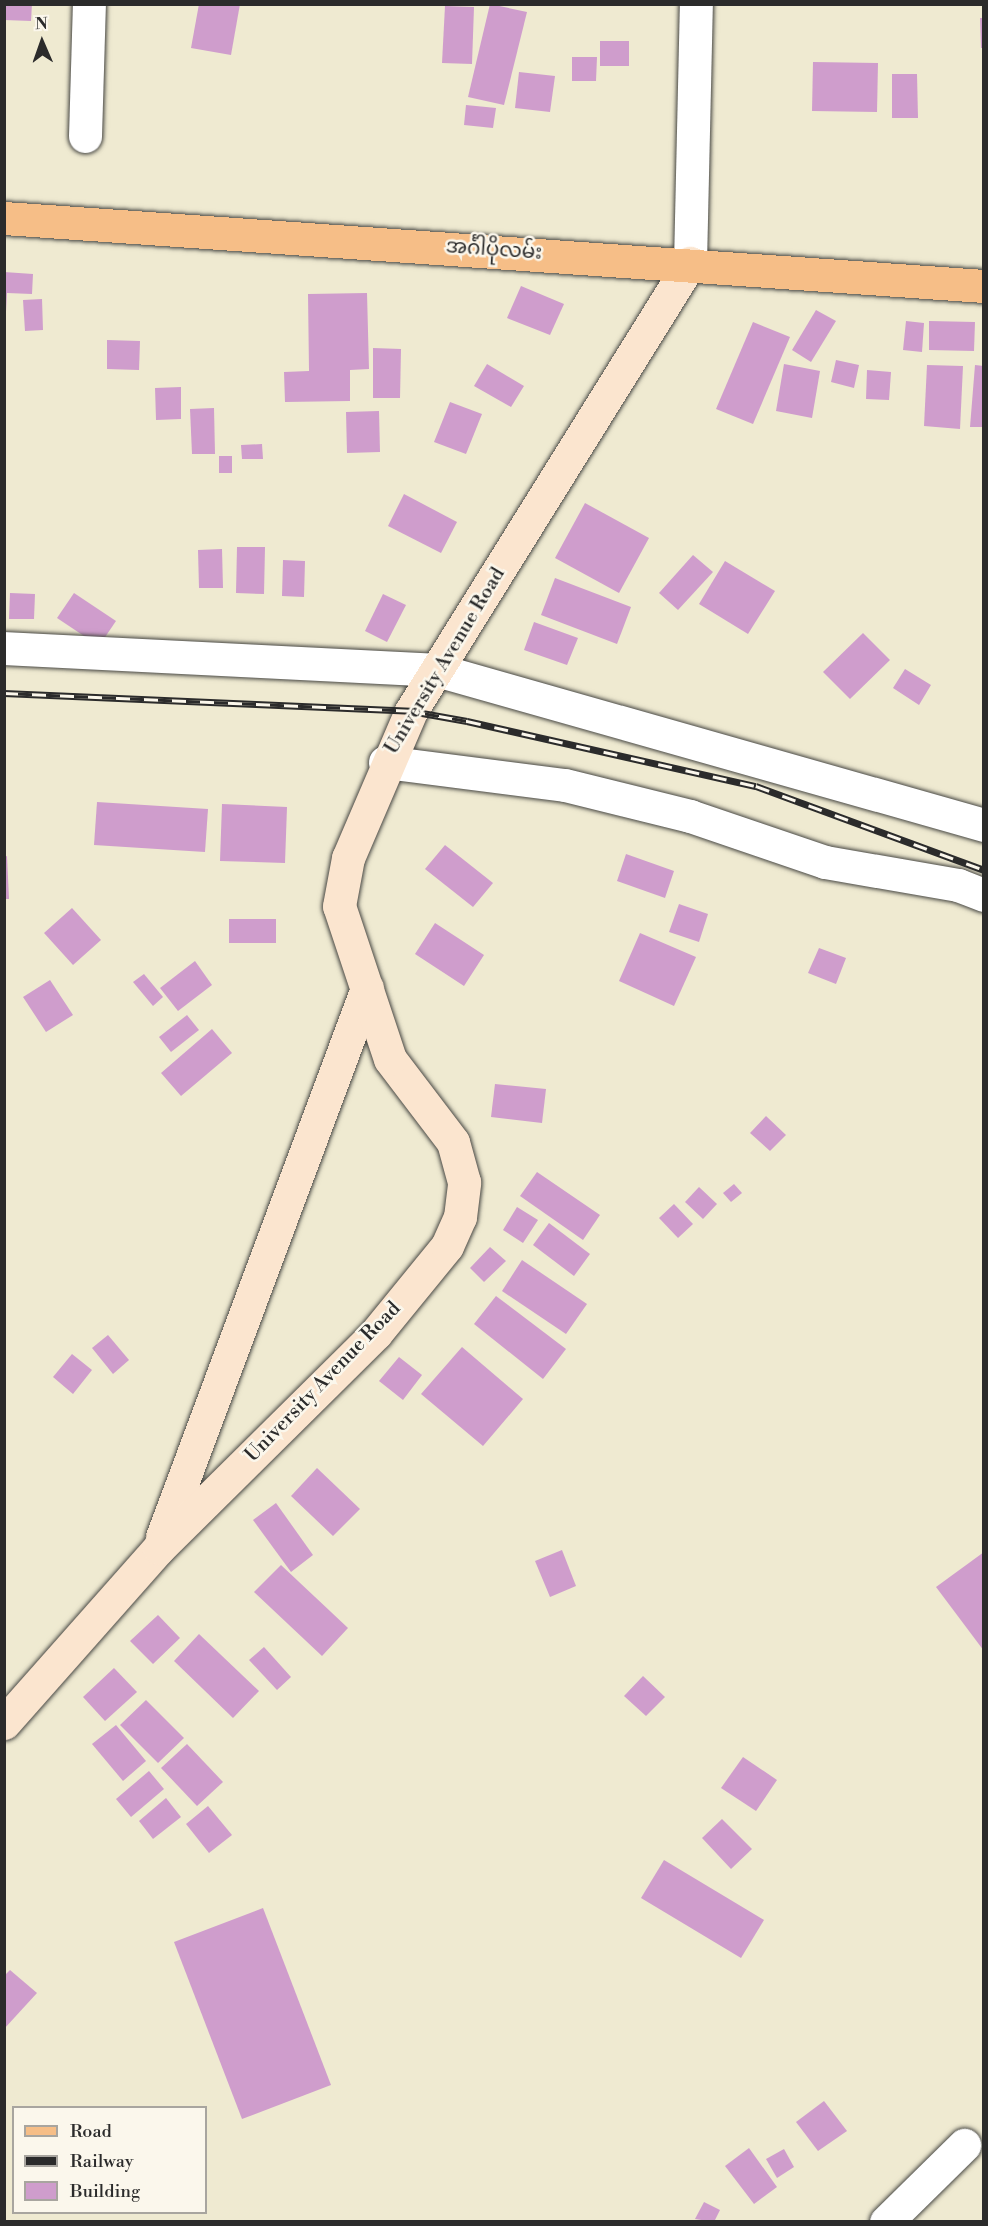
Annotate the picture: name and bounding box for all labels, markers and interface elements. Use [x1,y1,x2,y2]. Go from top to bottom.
north arrow [12,12,72,72]
text: N [35,14,48,34]
street label: အင်္ဂါပိုလမ်း [445,235,543,265]
street label: University Avenue Road [380,563,510,759]
street label: University Avenue Road [240,1297,406,1467]
legend [12,2106,207,2214]
text: Road [70,2120,112,2143]
text: Railway [70,2150,133,2173]
text: Building [70,2180,140,2203]

